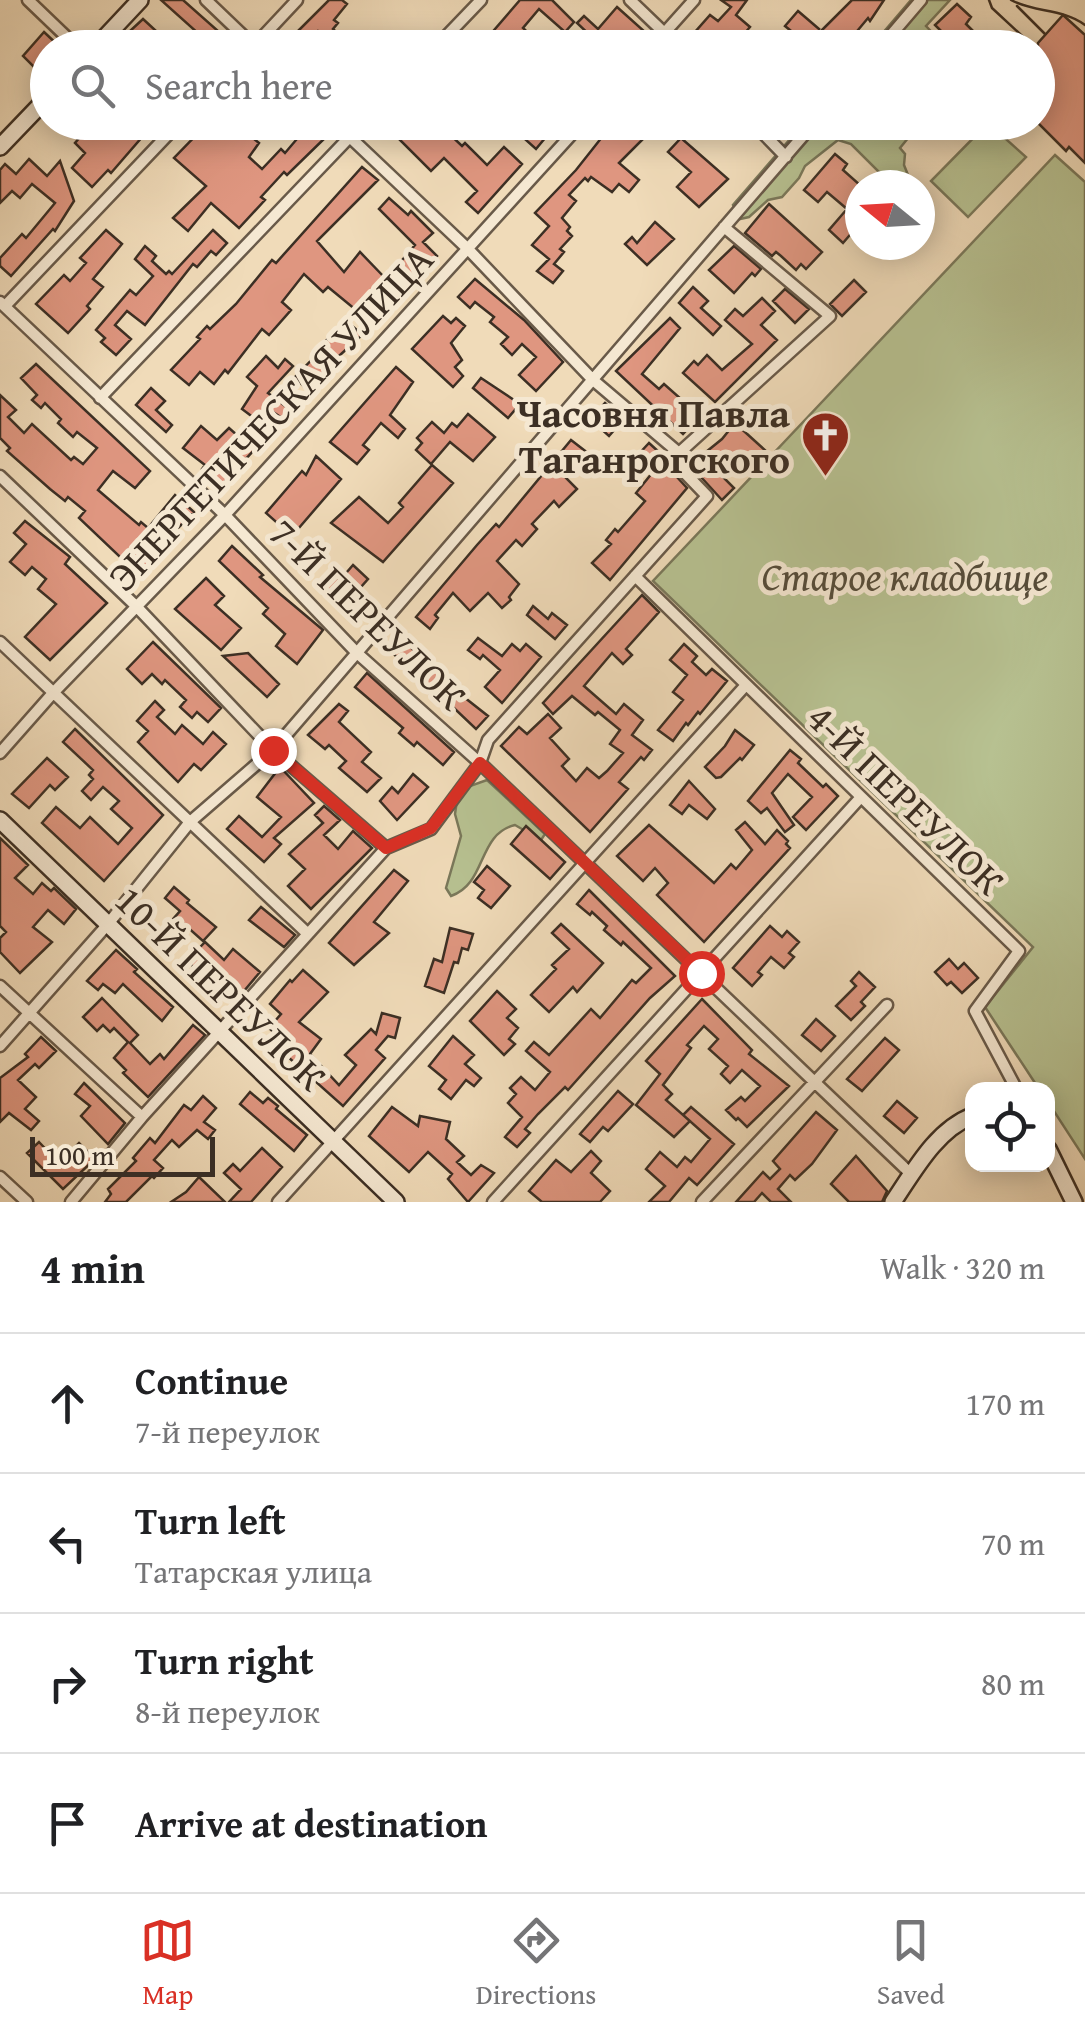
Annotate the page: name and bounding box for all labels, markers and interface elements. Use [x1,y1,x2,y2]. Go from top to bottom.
search box [30,30,1055,140]
text: Search here [145,57,333,113]
icon: search [65,58,120,113]
north arrow [845,170,935,260]
street label: ЭНЕРГЕТИЧЕСКАЯ УЛИЦА [93,231,446,604]
place label: Часовня Павла Таганрогского [516,383,790,488]
church icon: Часовня Павла Таганрогского [799,410,851,478]
street label: 7-Й ПЕРЕУЛОК [256,504,481,724]
park label: Старое кладбище [762,546,1048,605]
street label: 4-Й ПЕРЕУЛОК [794,689,1019,909]
route end [251,728,297,774]
street label: 10-Й ПЕРЕУЛОК [102,871,341,1104]
route start [679,951,725,997]
map controls [965,1082,1055,1172]
button: locate [965,1082,1055,1172]
scale bar [30,1132,215,1176]
text: 100 m [45,1134,114,1175]
text: 4 min [40,1237,145,1298]
text: Walk · 320 m [880,1244,1045,1291]
text: Continue [135,1352,288,1408]
icon: ahead [40,1376,95,1431]
text: 170 m [966,1380,1045,1427]
text: 7-й переулок [135,1408,320,1455]
text: Turn left [135,1492,286,1548]
icon: left [40,1516,95,1571]
text: 70 m [981,1520,1045,1567]
text: Татарская улица [135,1548,372,1595]
text: Turn right [135,1632,314,1688]
icon: right [40,1656,95,1711]
text: 80 m [981,1660,1045,1707]
text: 8-й переулок [135,1688,320,1735]
text: Arrive at destination [135,1795,488,1851]
icon: arrive [40,1796,95,1851]
tab: Map [140,1913,195,2014]
tab: Directions [476,1913,596,2014]
tab: Saved [877,1913,945,2014]

